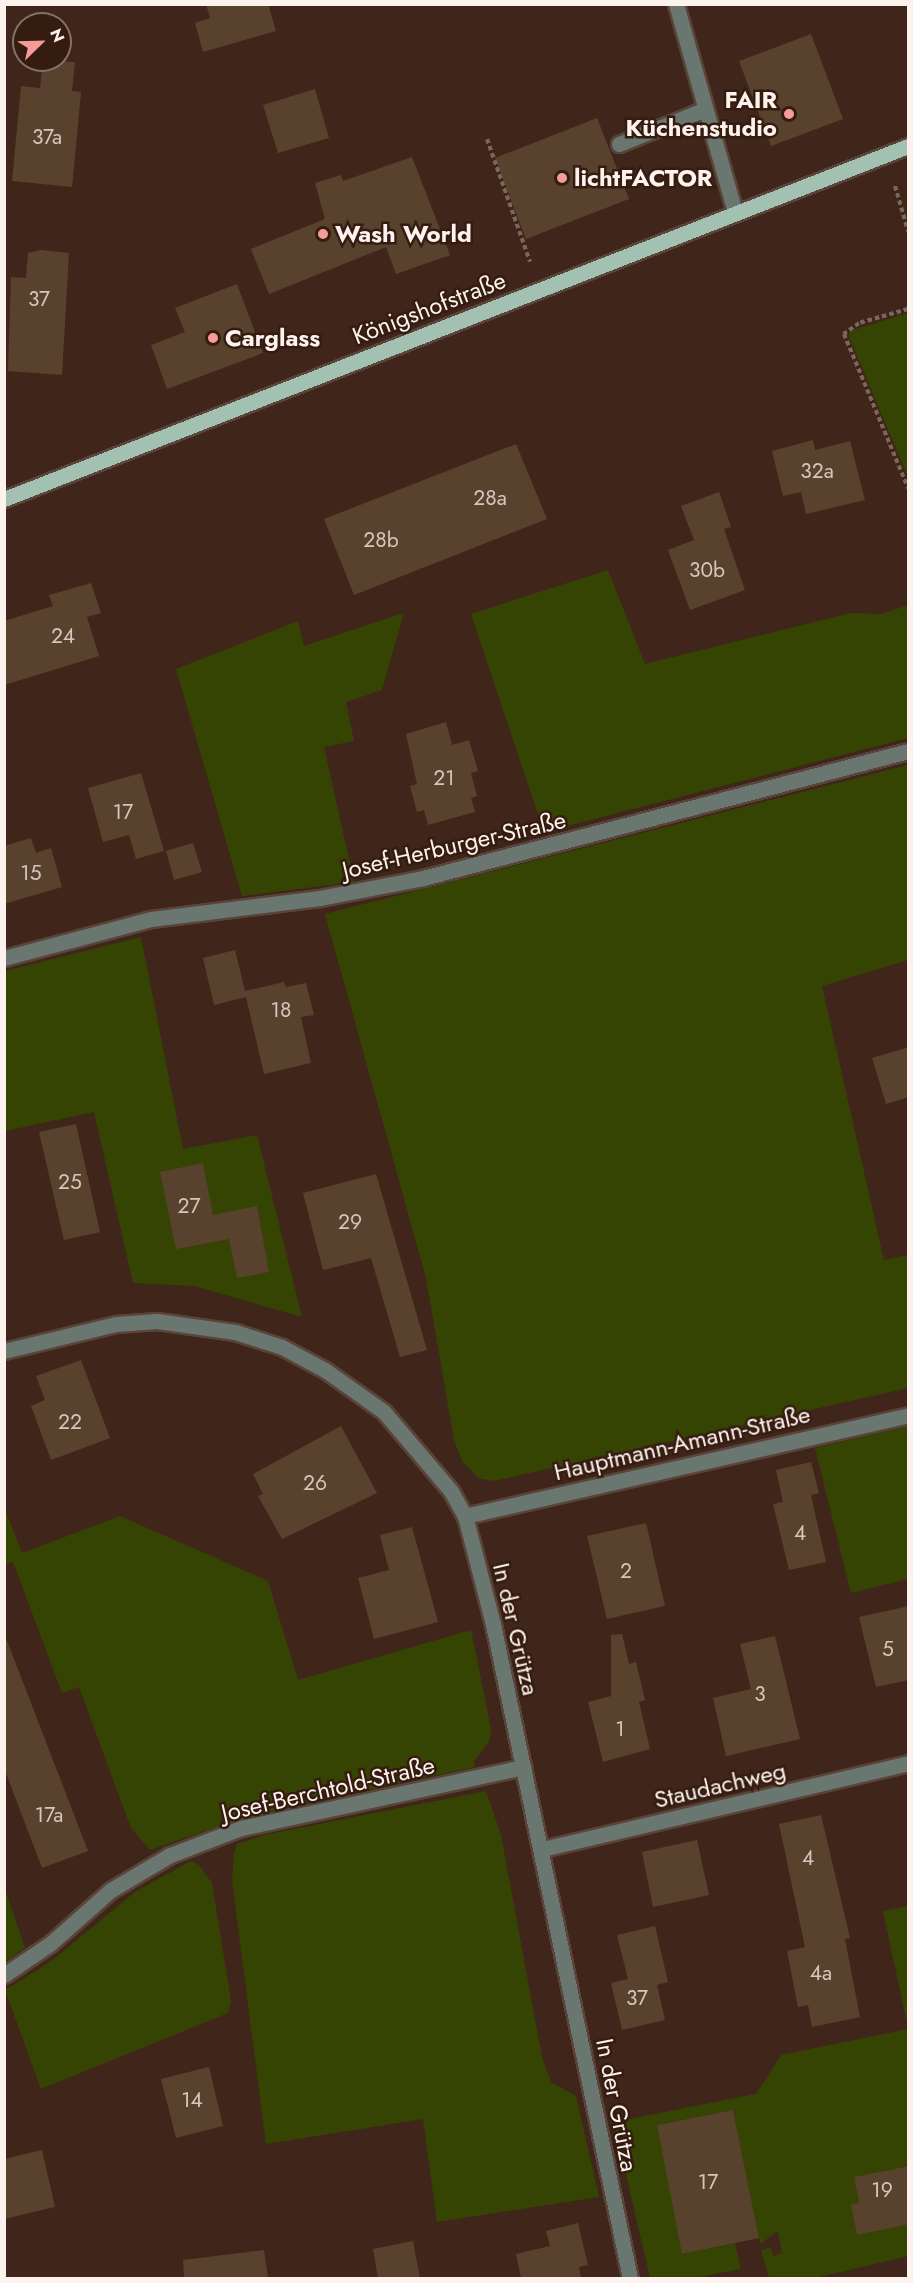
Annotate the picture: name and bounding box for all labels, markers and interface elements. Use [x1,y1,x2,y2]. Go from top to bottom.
north arrow [12,12,72,72]
text: N [44,25,70,46]
place label: FAIR Küchenstudio [625,86,777,142]
marker: FAIR Küchenstudio [782,107,796,121]
house number: 37a [32,124,62,150]
place label: lichtFACTOR [574,164,712,192]
marker: lichtFACTOR [555,171,569,185]
place label: Wash World [335,220,472,248]
marker: Wash World [316,227,330,241]
street label: Königshofstraße [348,266,510,350]
house number: 37 [28,286,50,312]
place label: Carglass [225,324,320,352]
marker: Carglass [206,331,220,345]
house number: 32a [800,458,834,484]
house number: 28a [473,485,507,511]
house number: 28b [363,527,399,553]
house number: 30b [689,557,725,583]
house number: 24 [51,623,75,649]
house number: 21 [433,765,455,791]
house number: 17 [113,799,133,825]
street label: Josef-Herburger-Straße [339,805,569,885]
house number: 15 [20,860,42,886]
house number: 18 [271,997,291,1023]
house number: 25 [58,1169,82,1195]
house number: 27 [178,1193,200,1219]
house number: 29 [338,1209,362,1235]
street label: Hauptmann-Amann-Straße [551,1399,813,1487]
house number: 22 [58,1409,82,1435]
house number: 26 [303,1470,327,1496]
house number: 4 [794,1520,806,1546]
house number: 2 [620,1558,632,1584]
street label: In der Grütza [487,1560,545,1698]
house number: 5 [882,1636,894,1662]
house number: 3 [754,1681,766,1707]
house number: 1 [615,1716,625,1742]
street label: Josef-Berchtold-Straße [218,1750,438,1828]
street label: Staudachweg [651,1756,789,1814]
house number: 17a [35,1802,63,1828]
house number: 4 [802,1845,814,1871]
house number: 4a [810,1960,832,1986]
house number: 37 [626,1985,648,2011]
street label: In der Grütza [590,2036,644,2174]
house number: 14 [181,2087,203,2113]
house number: 17 [698,2169,718,2195]
house number: 19 [871,2177,893,2203]

